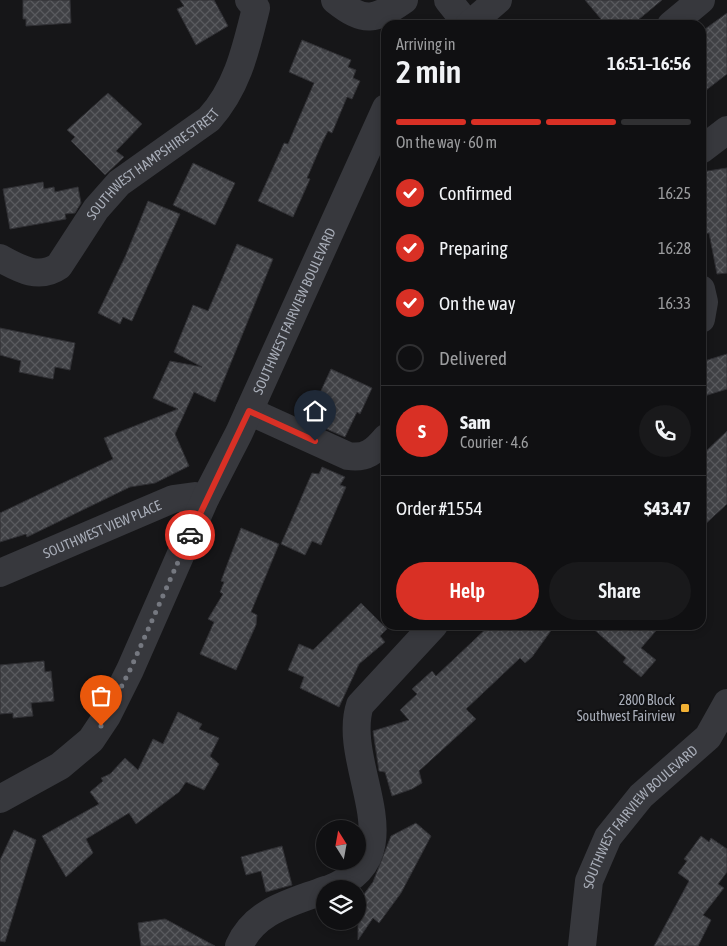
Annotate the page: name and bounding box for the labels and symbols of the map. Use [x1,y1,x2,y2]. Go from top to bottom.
street label: SOUTHWEST HAMPSHIRE STREET [83,105,223,223]
street label: SOUTHWEST FAIRVIEW BOULEVARD [250,225,339,397]
pin [294,390,336,441]
street label: SOUTHWEST VIEW PLACE [41,497,163,562]
courier [165,510,215,560]
pin [80,675,122,726]
place label: 2800 Block Southwest Fairview [577,692,676,724]
marker: 2800 Block Southwest Fairview [679,702,691,714]
street label: SOUTHWEST FAIRVIEW BOULEVARD [580,742,701,890]
north arrow [316,820,366,870]

